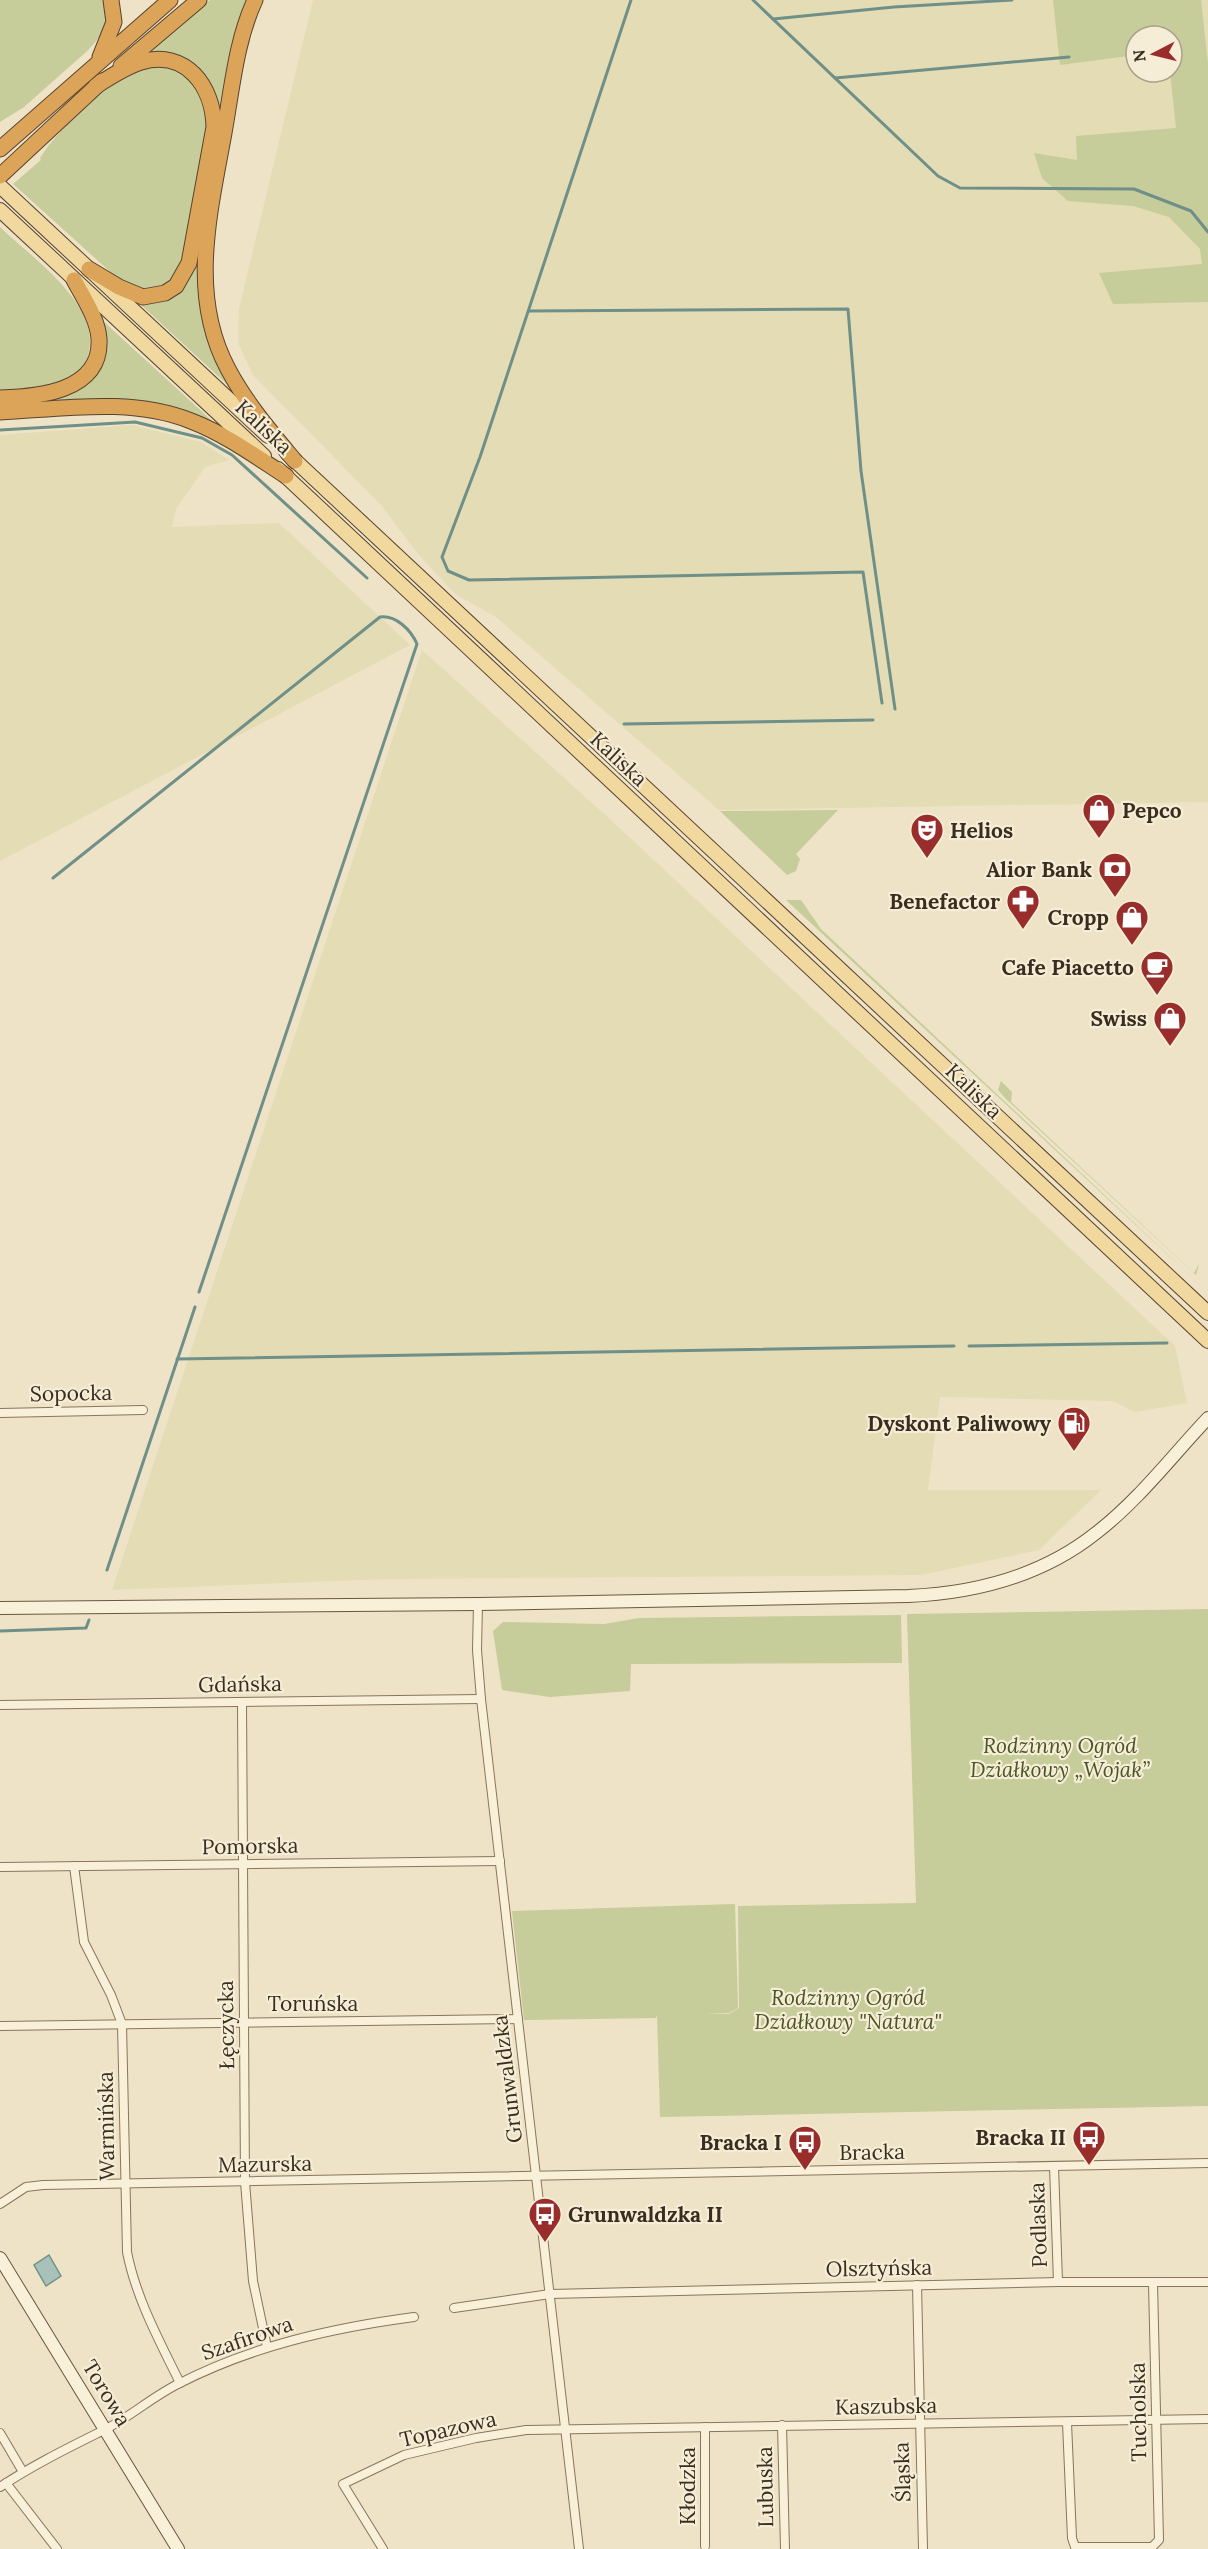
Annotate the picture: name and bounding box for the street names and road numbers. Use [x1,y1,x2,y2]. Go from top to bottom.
street label: Kaliska [230,394,298,460]
street label: Kaliska [585,726,653,792]
street label: Kaliska [940,1057,1008,1125]
street label: Sopocka [30,1379,113,1407]
street label: Gdańska [198,1670,282,1698]
street label: Pomorska [201,1832,299,1860]
street label: Łęczycka [212,1980,240,2070]
street label: Toruńska [268,1990,359,2017]
street label: Grunwaldzka [486,2013,528,2144]
street label: Warmińska [92,2071,120,2181]
street label: Bracka [839,2138,905,2166]
street label: Mazurska [218,2150,313,2178]
street label: Podlaska [1023,2182,1053,2268]
street label: Olsztyńska [825,2254,933,2282]
street label: Szafirowa [198,2310,296,2366]
street label: Torowa [77,2355,137,2431]
street label: Tucholska [1124,2362,1152,2462]
street label: Kaszubska [835,2392,938,2420]
street label: Topazowa [397,2405,499,2453]
street label: Śląska [887,2441,917,2503]
street label: Lubuska [751,2446,779,2528]
street label: Kłodzka [674,2447,701,2525]

